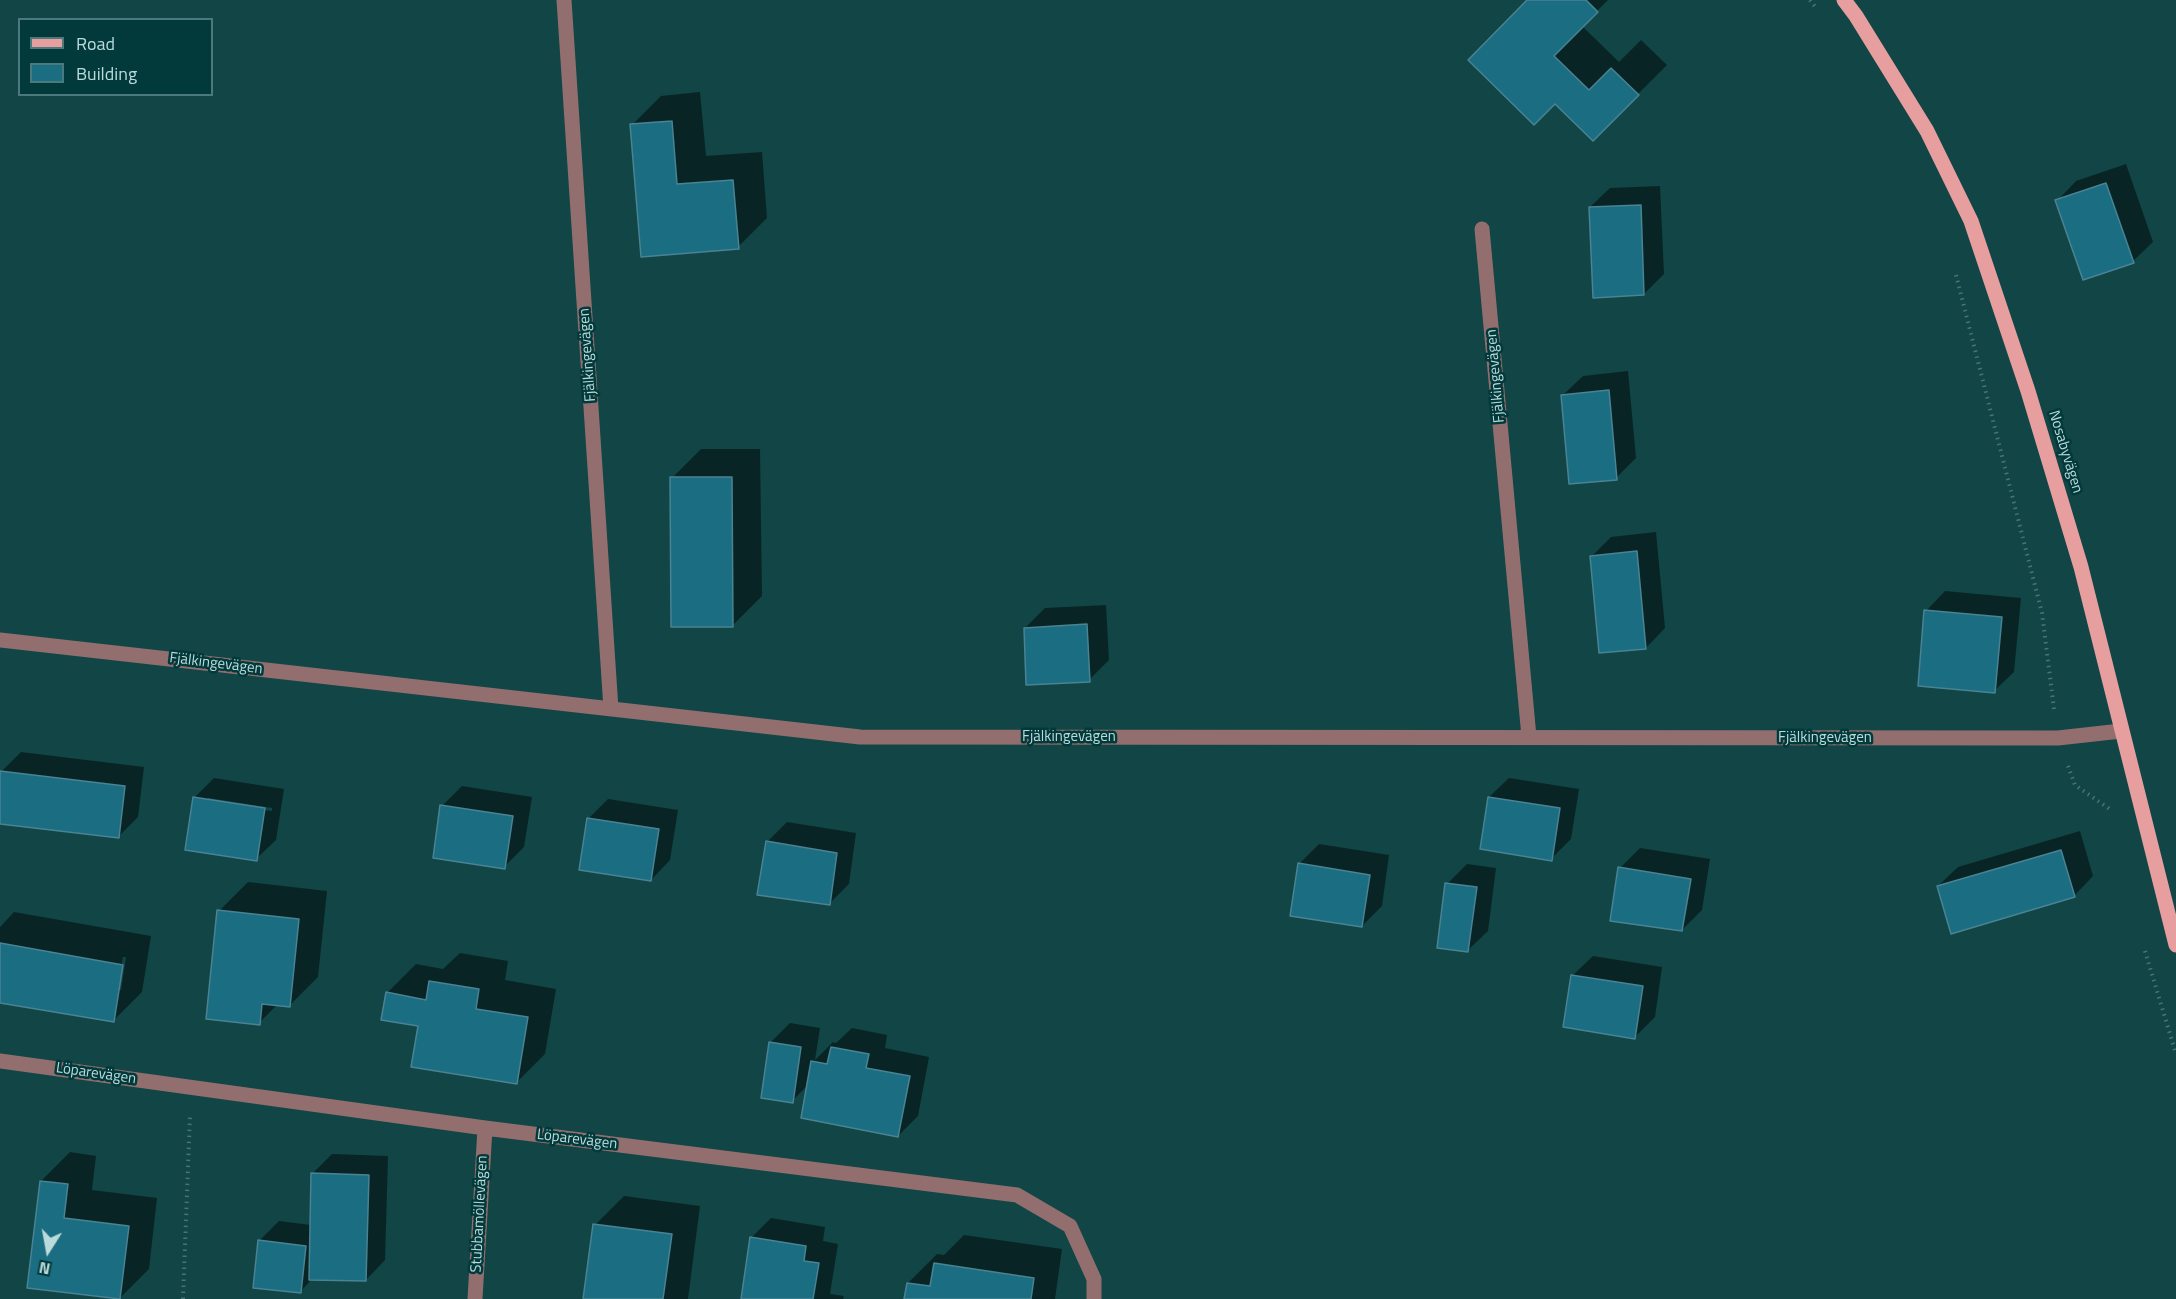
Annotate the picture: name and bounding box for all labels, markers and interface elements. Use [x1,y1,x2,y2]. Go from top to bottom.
legend [18,18,213,96]
text: Road [76,30,115,57]
text: Building [76,60,137,87]
street label: Fjälkingevägen [576,308,600,402]
street label: Fjälkingevägen [1483,328,1509,424]
street label: Nosabyvägen [2044,409,2086,495]
street label: Fjälkingevägen [168,649,264,679]
street label: Fjälkingevägen [1022,728,1116,746]
street label: Fjälkingevägen [1778,729,1872,747]
street label: Löparevägen [55,1059,137,1089]
street label: Löparevägen [536,1126,618,1154]
street label: Stubbamöllevägen [468,1155,492,1273]
north arrow [18,1221,78,1281]
text: N [37,1256,52,1282]

